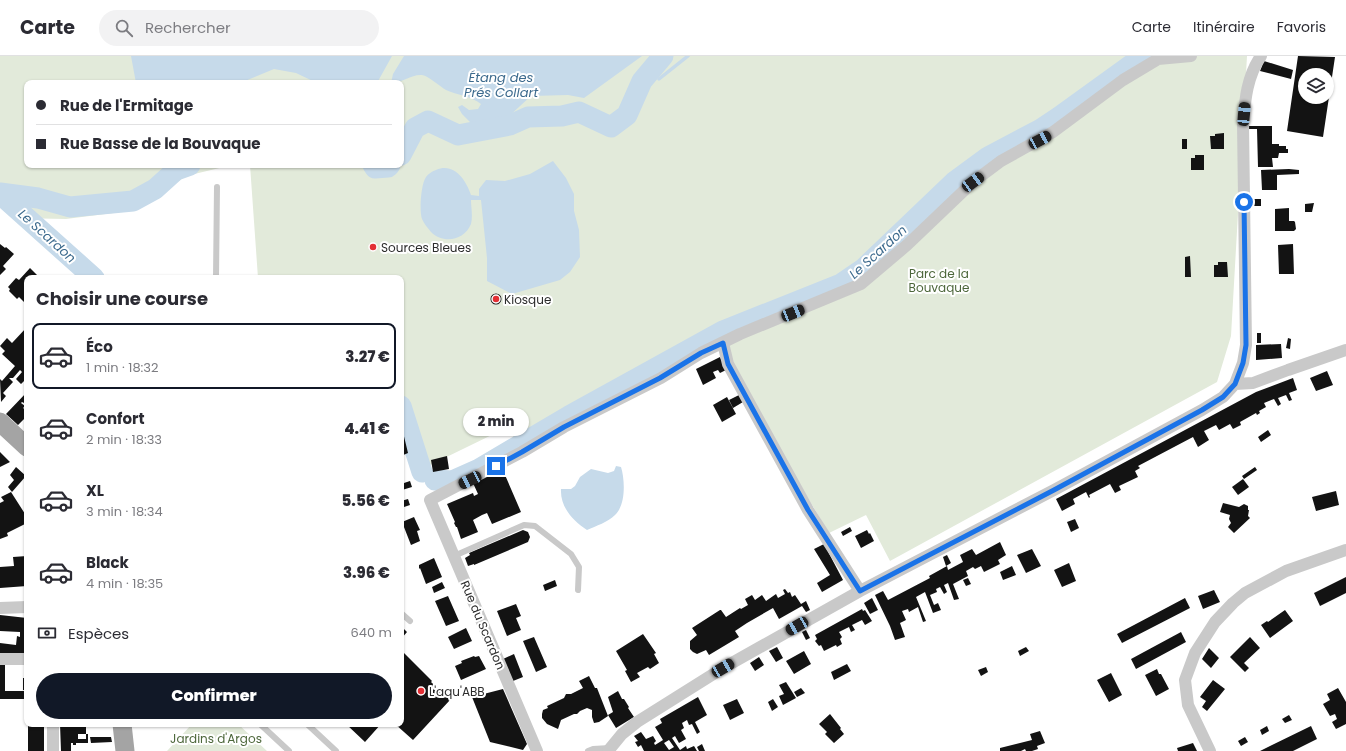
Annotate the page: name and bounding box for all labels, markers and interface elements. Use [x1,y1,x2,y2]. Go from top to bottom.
search box [99,10,379,46]
text: Carte [20,14,75,41]
icon: search [113,17,135,39]
text: Rechercher [145,17,231,38]
text: Carte [1132,17,1171,37]
text: Itinéraire [1193,17,1255,37]
text: Favoris [1277,17,1326,37]
water label: Étang des Prés Collart [464,68,538,102]
map controls [1298,68,1334,104]
button: layers [1298,68,1334,104]
text: Rue de l'Ermitage [60,95,193,116]
car [1237,102,1251,126]
car [1027,129,1053,151]
text: Rue Basse de la Bouvaque [60,133,261,154]
car [960,170,986,194]
route start [1235,193,1253,211]
water label: Le Scardon [14,205,80,267]
water label: Le Scardon [845,221,911,283]
place label: Sources Bleues [381,239,471,256]
marker: Sources Bleues [368,242,378,252]
park label: Parc de la Bouvaque [909,265,969,296]
text: Choisir une course [36,286,208,311]
place label: Kiosque [504,291,551,308]
marker: Kiosque [491,294,501,304]
car [780,303,806,323]
text: Éco [86,336,113,357]
icon: car [38,338,74,374]
text: 3.27 € [345,346,390,367]
text: 1 min · 18:32 [86,358,159,377]
text: Confort [86,408,145,429]
callout: 2 min [463,408,529,436]
icon: car [38,410,74,446]
text: 2 min [478,412,514,431]
text: 4.41 € [344,418,390,439]
text: 2 min · 18:33 [86,430,162,449]
route end [487,457,505,475]
car [457,469,483,491]
text: XL [86,480,104,501]
icon: car [38,482,74,518]
text: 5.56 € [342,490,390,511]
text: 3 min · 18:34 [86,502,163,521]
text: Black [86,552,129,573]
icon: car [38,554,74,590]
text: 3.96 € [343,562,390,583]
text: 4 min · 18:35 [86,574,163,593]
street label: Rue du Scardon [457,578,509,672]
car [784,615,810,637]
icon: cash [36,622,58,644]
text: Espèces [68,623,129,644]
text: 640 m [351,623,392,642]
car [710,657,736,679]
button: Confirmer [36,673,392,719]
place label: L'aqu'ABB [429,683,485,700]
marker: L'aqu'ABB [416,686,426,696]
park label: Jardins d'Argos [170,730,262,747]

